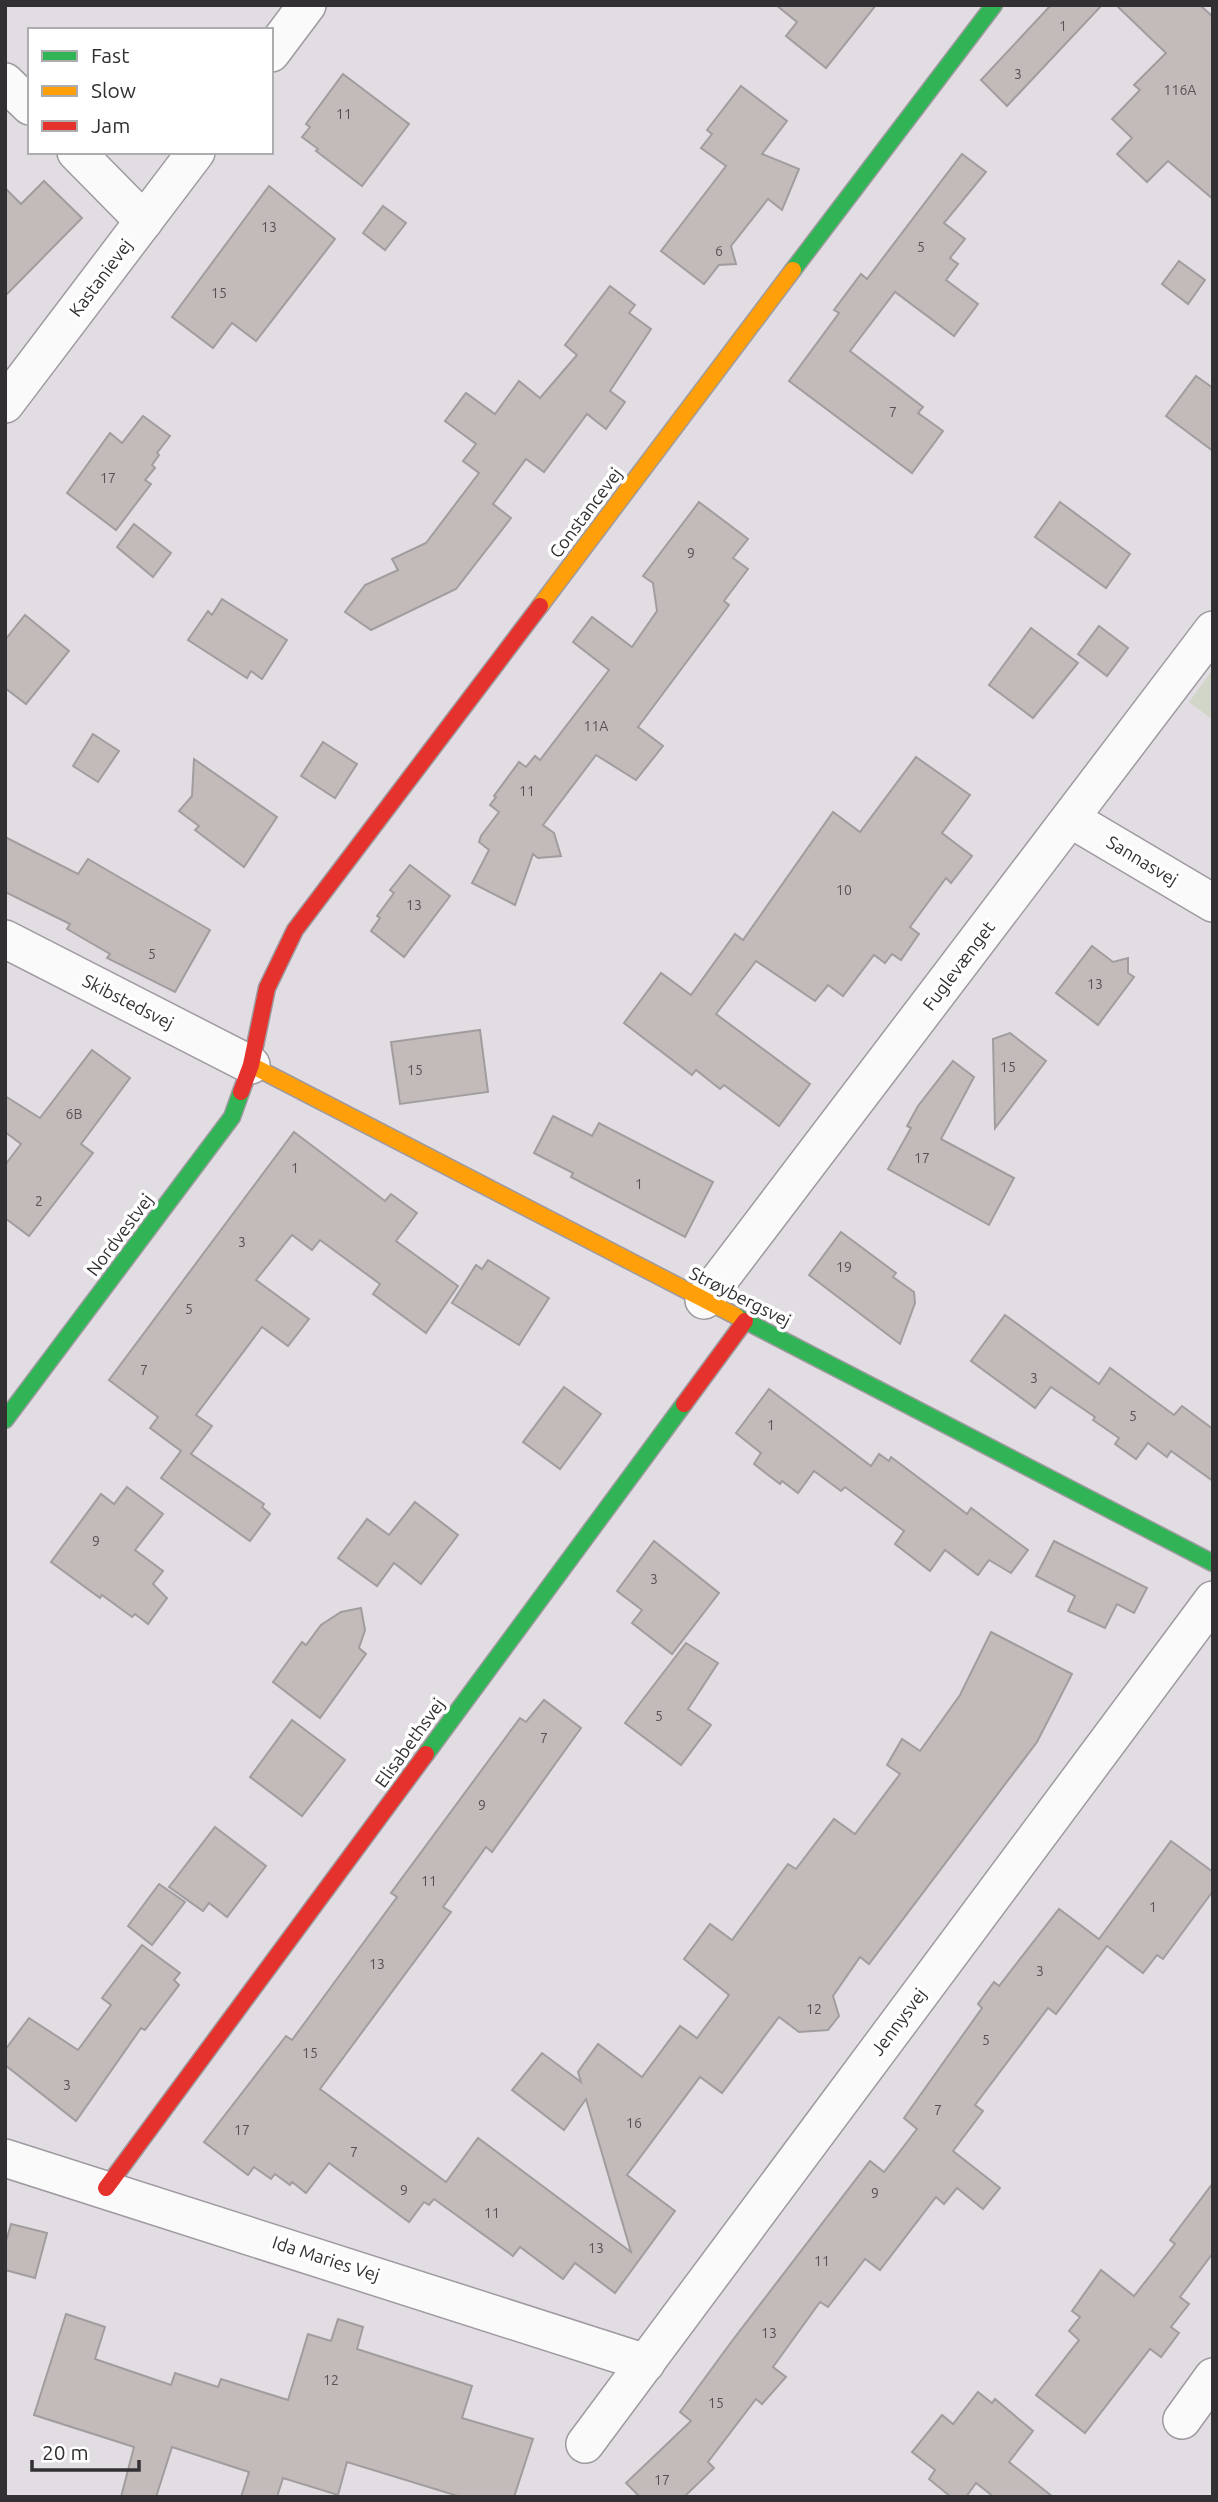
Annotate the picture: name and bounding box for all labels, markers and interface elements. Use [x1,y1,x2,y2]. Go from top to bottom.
house number: 1 [1059,18,1067,34]
legend [28,28,273,154]
text: Fast [91,43,129,67]
house number: 3 [1014,66,1022,82]
text: Slow [91,78,136,102]
house number: 116A [1164,82,1196,98]
house number: 11 [336,106,352,122]
text: Jam [91,113,130,137]
house number: 13 [261,219,277,235]
street label: Kastanievej [65,235,136,320]
house number: 5 [917,239,925,255]
house number: 6 [715,243,723,259]
house number: 15 [211,285,227,301]
house number: 7 [889,404,897,420]
street label: Constancevej [545,463,626,561]
house number: 17 [100,470,116,486]
house number: 9 [687,545,695,561]
house number: 11A [584,718,608,734]
house number: 11 [519,783,535,799]
street label: Sannasvej [1103,831,1182,889]
house number: 10 [836,882,852,898]
house number: 13 [406,897,422,913]
street label: Fuglevænget [918,917,998,1014]
house number: 5 [148,946,156,962]
street label: Skibstedsvej [80,970,177,1033]
house number: 13 [1087,976,1103,992]
house number: 15 [1000,1059,1016,1075]
house number: 15 [407,1062,423,1078]
house number: 6B [66,1106,82,1122]
house number: 17 [914,1150,930,1166]
house number: 1 [291,1160,299,1176]
house number: 1 [635,1176,643,1192]
street label: Nordvestvej [82,1189,156,1279]
house number: 2 [35,1193,43,1209]
house number: 3 [238,1234,246,1250]
house number: 19 [836,1259,852,1275]
street label: Strøybergsvej [686,1262,794,1330]
house number: 5 [185,1301,193,1317]
house number: 7 [140,1362,148,1378]
house number: 3 [1030,1370,1038,1386]
house number: 5 [1129,1408,1137,1424]
house number: 1 [767,1417,775,1433]
house number: 9 [92,1533,100,1549]
house number: 3 [650,1571,658,1587]
street label: Elisabethsvej [370,1694,448,1791]
house number: 5 [655,1708,663,1724]
house number: 7 [540,1730,548,1746]
house number: 9 [478,1797,486,1813]
house number: 11 [421,1873,437,1889]
house number: 1 [1149,1899,1157,1915]
house number: 13 [369,1956,385,1972]
house number: 3 [1036,1963,1044,1979]
street label: Jennysvej [867,1984,930,2059]
house number: 12 [806,2001,822,2017]
house number: 5 [982,2032,990,2048]
house number: 15 [302,2045,318,2061]
house number: 3 [63,2077,71,2093]
house number: 7 [934,2102,942,2118]
house number: 16 [626,2115,642,2131]
house number: 17 [234,2122,250,2138]
house number: 7 [350,2144,358,2160]
house number: 9 [400,2182,408,2198]
house number: 9 [871,2185,879,2201]
house number: 11 [484,2205,500,2221]
street label: Ida Maries Vej [270,2231,382,2285]
house number: 13 [588,2240,604,2256]
house number: 11 [814,2253,830,2269]
house number: 13 [761,2325,777,2341]
house number: 12 [323,2372,339,2388]
house number: 15 [708,2395,724,2411]
scale bar [32,2428,138,2472]
text: 20 m [42,2440,89,2464]
house number: 17 [654,2472,670,2488]

